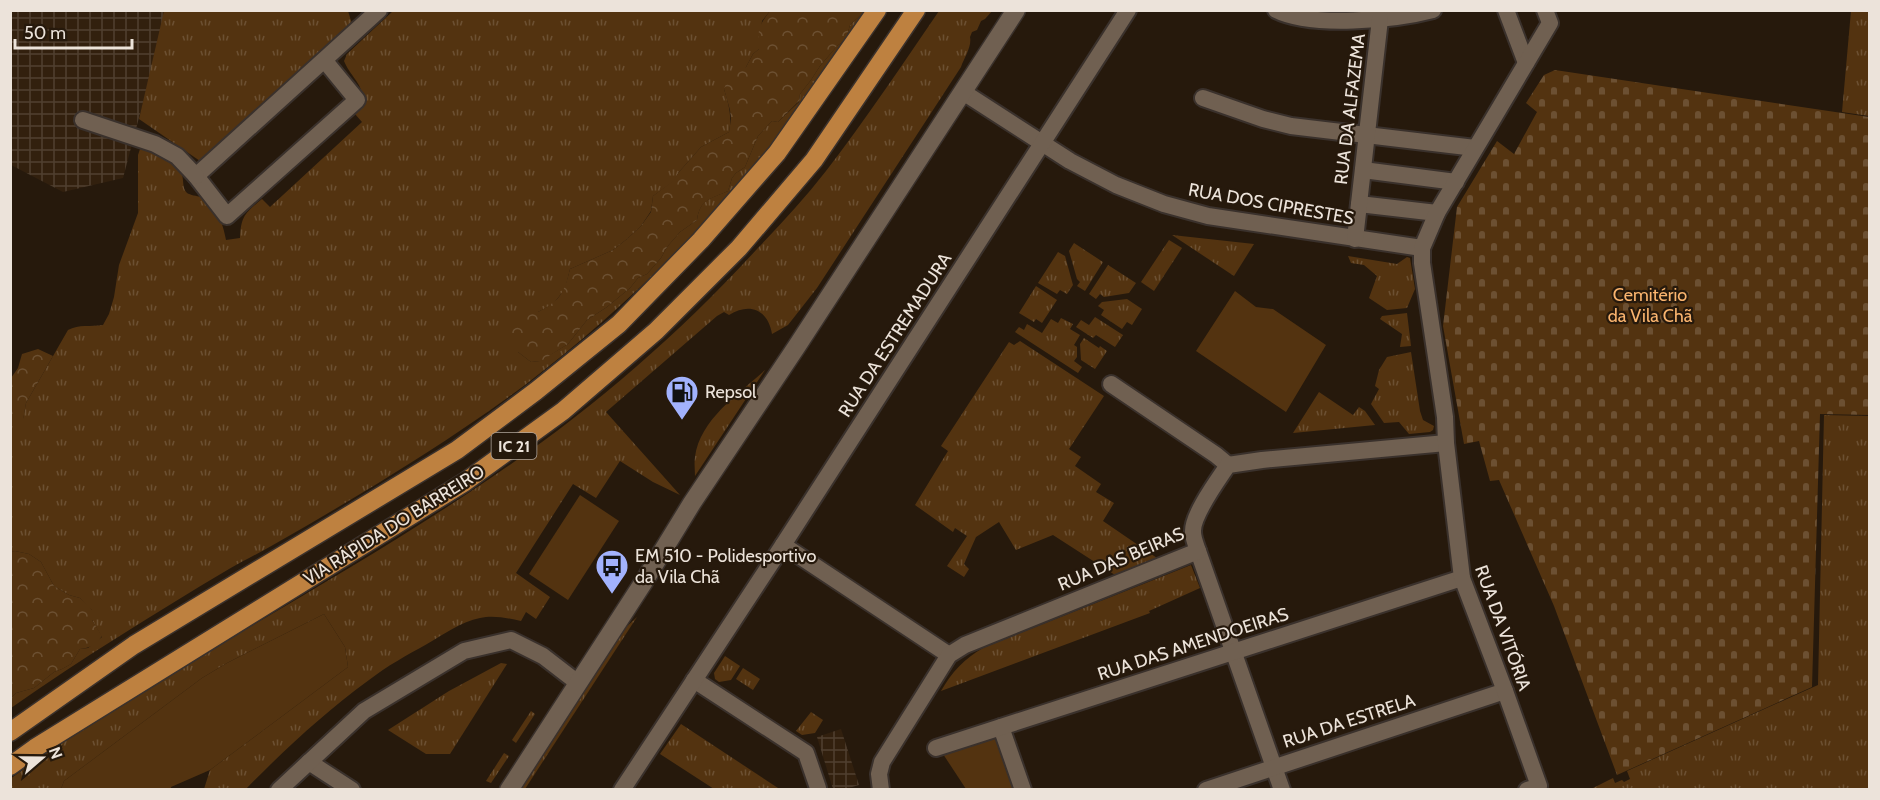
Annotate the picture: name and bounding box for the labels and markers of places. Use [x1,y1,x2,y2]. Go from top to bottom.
fuel station icon: Repsol [664,374,700,421]
place label: Repsol [705,381,757,403]
place label: EM 510 - Polidesportivo da Vila Chã [635,545,816,588]
bus stop icon: EM 510 - Polidesportivo da Vila Chã [594,548,630,595]

